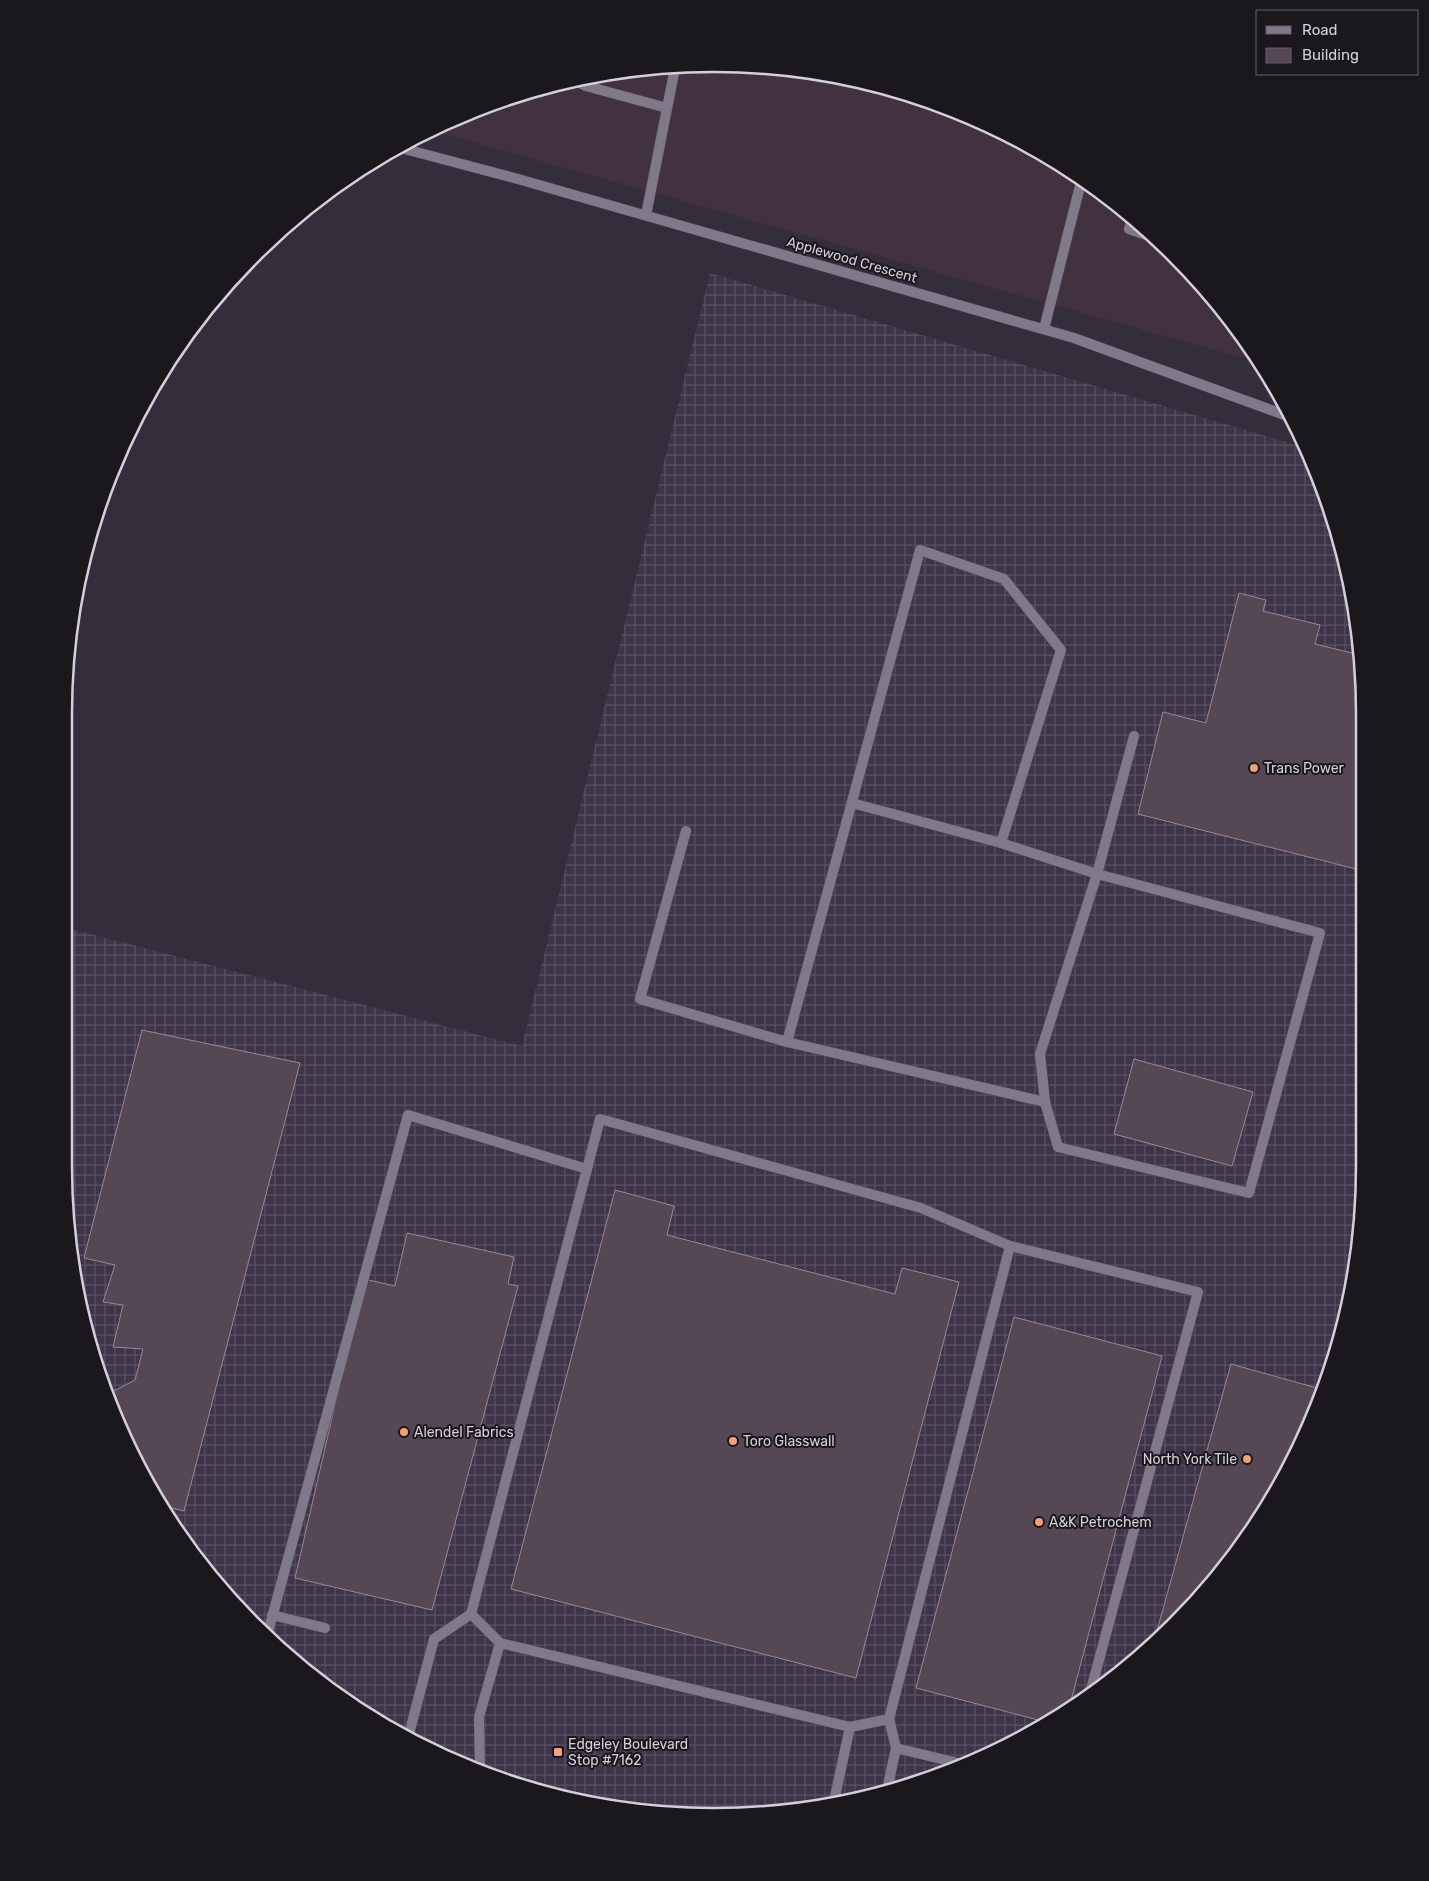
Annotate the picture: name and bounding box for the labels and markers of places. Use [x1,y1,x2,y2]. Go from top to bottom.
place label: Trans Power [1264,760,1345,777]
marker: Trans Power [1248,762,1260,774]
place label: Alendel Fabrics [414,1424,514,1441]
marker: Alendel Fabrics [398,1426,410,1438]
place label: Toro Glasswall [743,1433,835,1450]
marker: Toro Glasswall [727,1435,739,1447]
place label: North York Tile [1143,1451,1237,1468]
marker: North York Tile [1241,1453,1253,1465]
place label: A&K Petrochem [1049,1514,1152,1531]
marker: A&K Petrochem [1033,1516,1045,1528]
place label: Edgeley Boulevard Stop #7162 [568,1736,688,1769]
marker: Edgeley Boulevard Stop #7162 [552,1746,564,1758]

